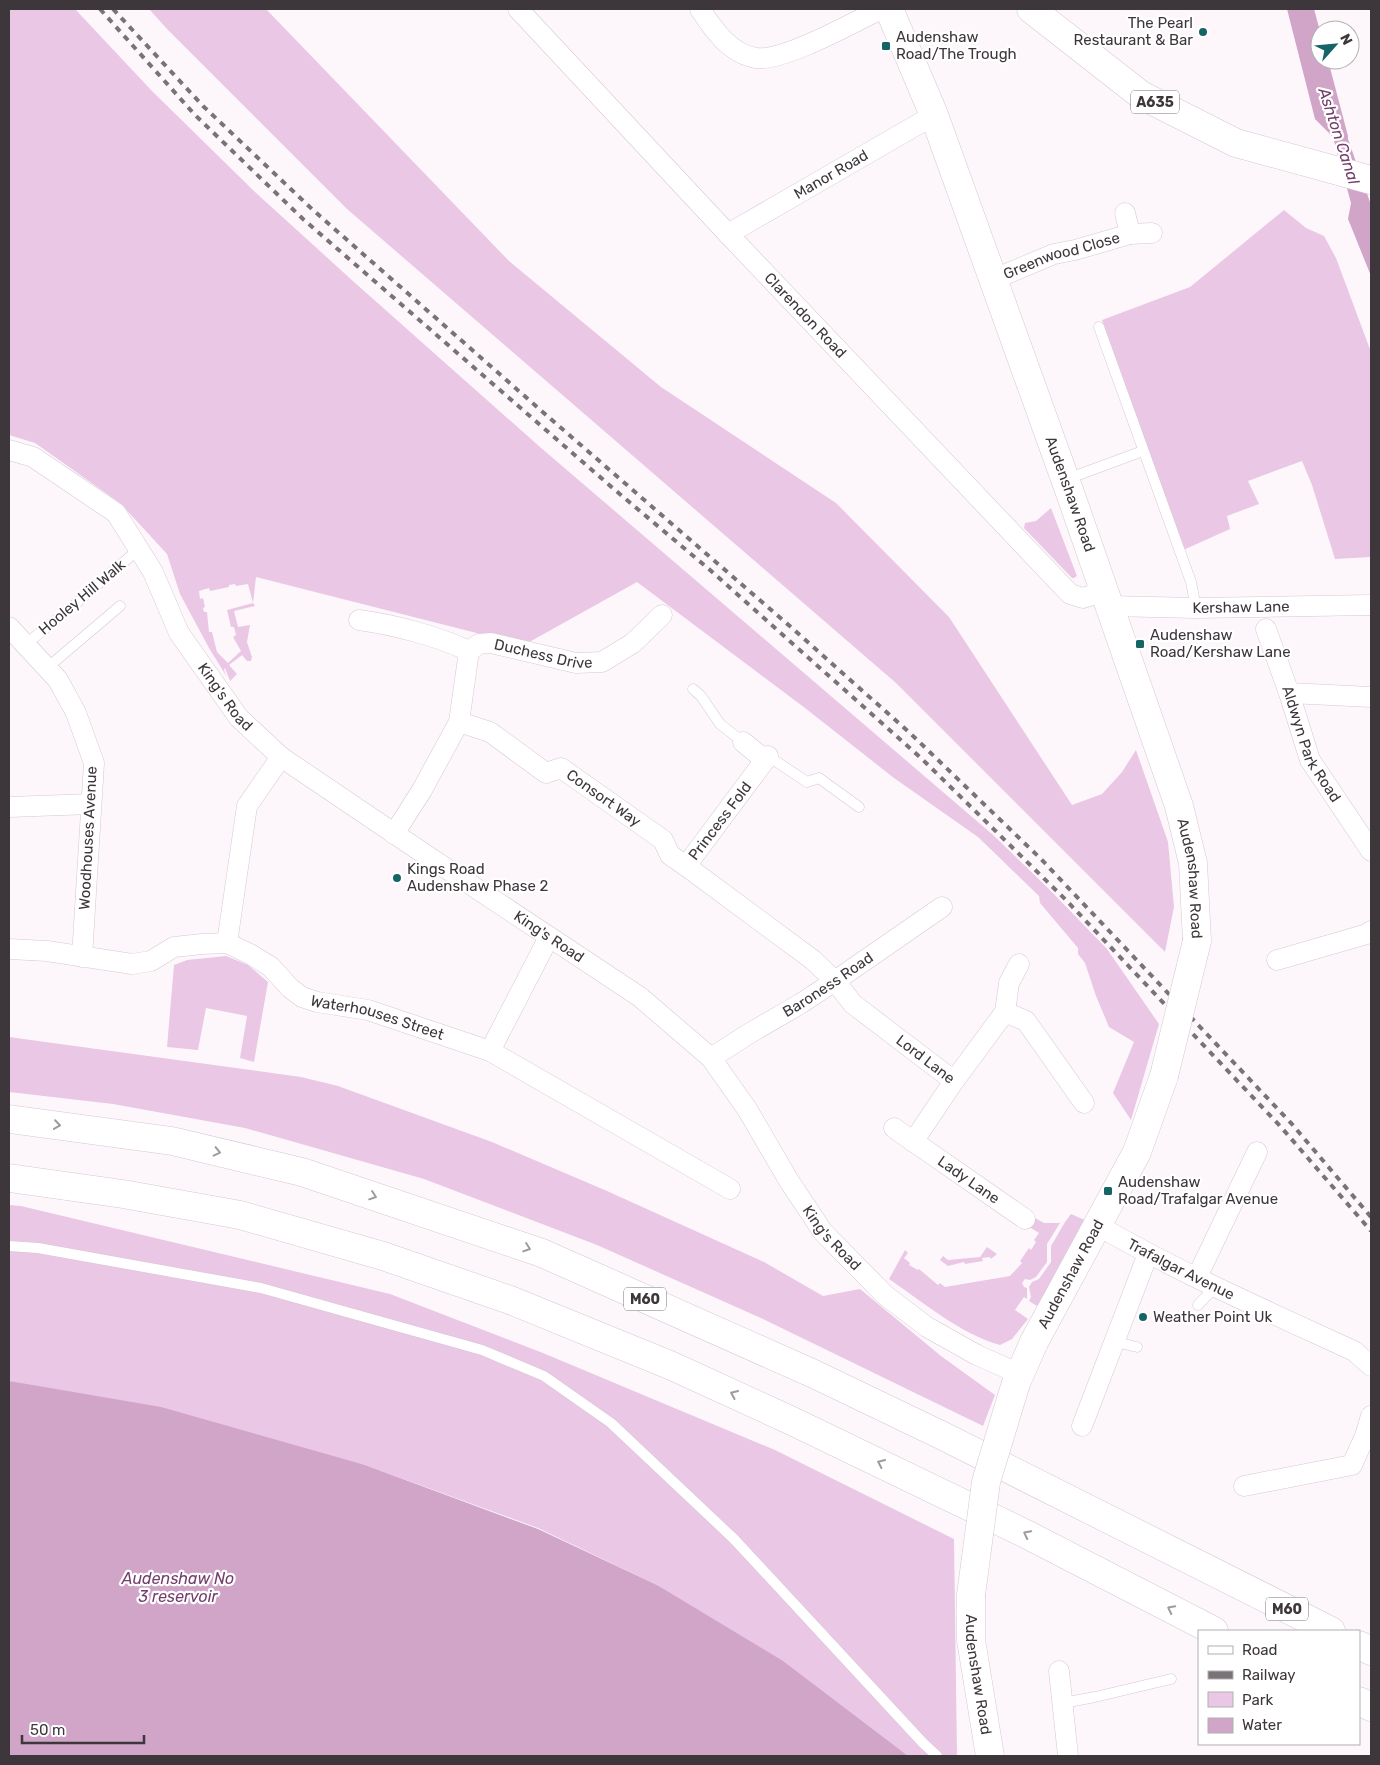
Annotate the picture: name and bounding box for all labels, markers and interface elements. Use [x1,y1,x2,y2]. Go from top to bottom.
place label: The Pearl Restaurant & Bar [1074,14,1193,49]
north arrow [1310,20,1360,70]
marker: The Pearl Restaurant & Bar [1197,26,1209,38]
place label: Audenshaw Road/The Trough [896,28,1017,63]
text: N [1336,31,1356,48]
marker: Audenshaw Road/The Trough [880,40,892,52]
water label: Ashton Canal [1314,84,1364,188]
road number: A635 [1131,90,1179,114]
street label: Manor Road [791,146,871,203]
street label: Greenwood Close [1001,228,1122,283]
street label: Clarendon Road [761,269,850,362]
street label: Audenshaw Road [1041,434,1099,554]
street label: Hooley Hill Walk [35,555,129,638]
street label: Kershaw Lane [1192,597,1290,617]
place label: Audenshaw Road/Kershaw Lane [1150,626,1291,661]
street label: Duchess Drive [492,635,593,672]
marker: Audenshaw Road/Kershaw Lane [1134,638,1146,650]
street label: King's Road [194,659,256,735]
street label: Aldwyn Park Road [1278,683,1345,806]
street label: Woodhouses Avenue [75,766,101,910]
street label: Consort Way [563,766,644,831]
street label: Princess Fold [685,778,755,864]
street label: Audenshaw Road [1173,816,1206,939]
place label: Kings Road Audenshaw Phase 2 [407,860,549,895]
marker: Kings Road Audenshaw Phase 2 [391,872,403,884]
street label: King's Road [510,907,587,966]
street label: Baroness Road [780,948,877,1021]
street label: Waterhouses Street [308,991,446,1044]
street label: Lord Lane [892,1031,959,1087]
one-way arrow [53,1119,61,1129]
one-way arrow [213,1146,222,1157]
street label: Lady Lane [934,1152,1003,1208]
place label: Audenshaw Road/Trafalgar Avenue [1118,1173,1278,1208]
marker: Audenshaw Road/Trafalgar Avenue [1102,1185,1114,1197]
one-way arrow [369,1190,377,1200]
street label: King's Road [799,1202,865,1274]
street label: Audenshaw Road [1034,1216,1108,1332]
street label: Trafalgar Avenue [1124,1235,1237,1304]
one-way arrow [523,1242,531,1252]
road number: M60 [624,1288,666,1310]
place label: Weather Point Uk [1153,1308,1273,1326]
marker: Weather Point Uk [1137,1311,1149,1323]
one-way arrow [730,1390,739,1400]
one-way arrow [877,1458,886,1469]
one-way arrow [1023,1531,1032,1541]
water label: Audenshaw No 3 reservoir [121,1569,234,1606]
road number: M60 [1266,1598,1308,1620]
one-way arrow [1167,1605,1176,1615]
street label: Audenshaw Road [962,1614,995,1736]
legend [1198,1630,1360,1745]
text: Road [1242,1641,1278,1659]
text: Railway [1242,1666,1296,1684]
text: Park [1242,1691,1273,1709]
scale bar [22,1712,145,1744]
text: Water [1242,1716,1282,1734]
text: 50 m [30,1721,65,1739]

